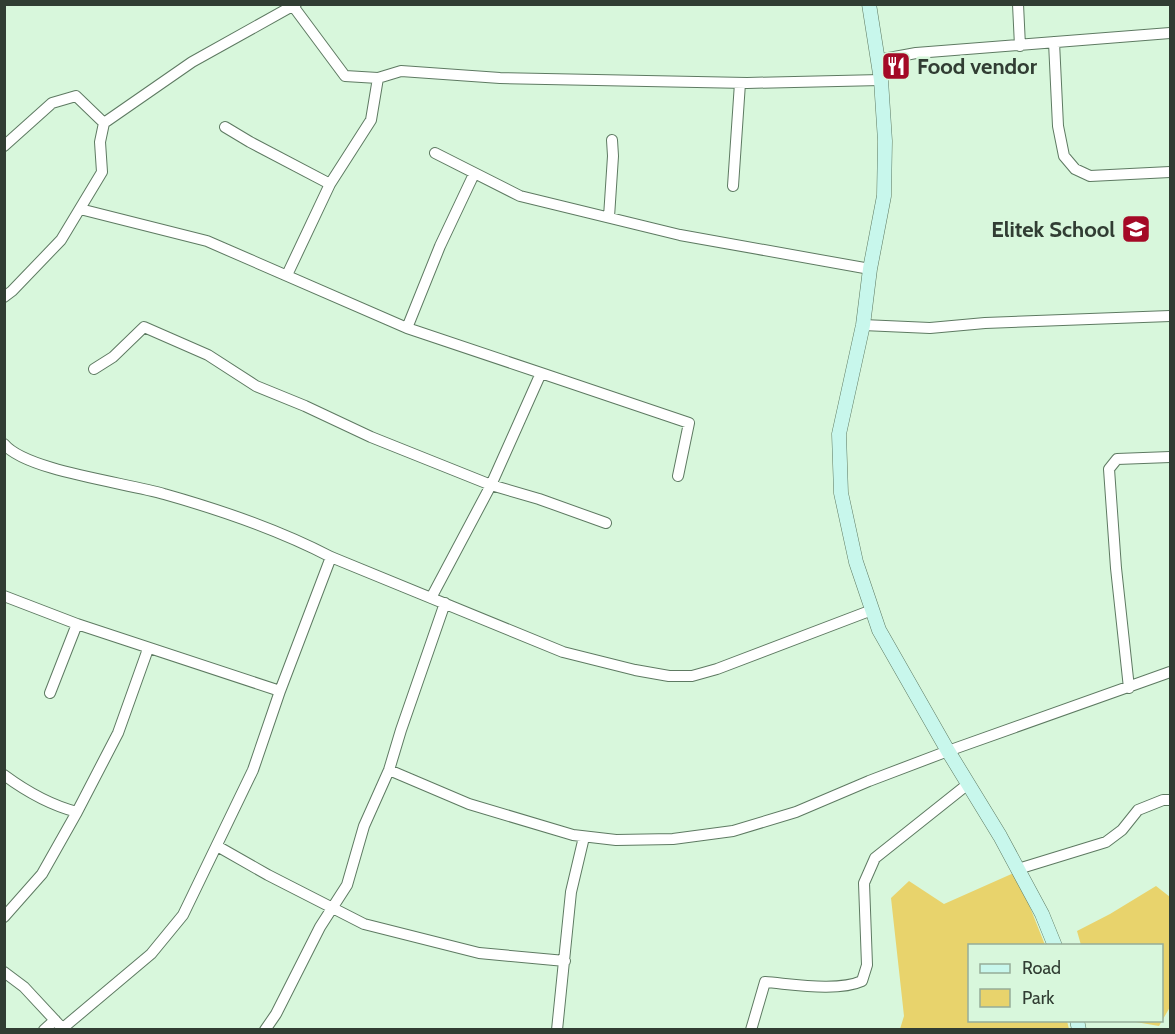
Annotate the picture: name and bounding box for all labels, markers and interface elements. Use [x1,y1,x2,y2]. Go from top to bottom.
restaurant icon: Food vendor [880,50,912,82]
place label: Food vendor [917,53,1038,80]
school or university icon: Elitek School [1120,213,1152,245]
place label: Elitek School [991,216,1115,243]
legend [968,944,1163,1022]
text: Road [1022,957,1061,979]
text: Park [1022,987,1055,1009]

